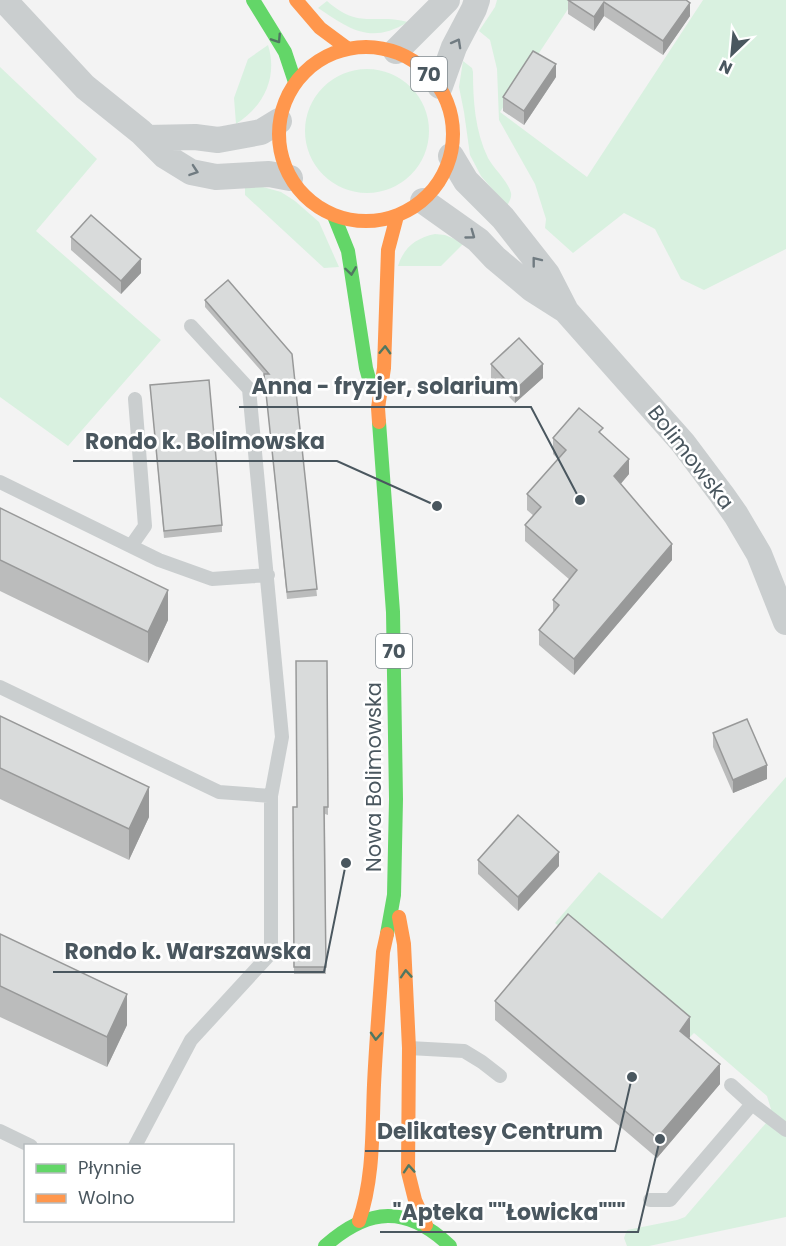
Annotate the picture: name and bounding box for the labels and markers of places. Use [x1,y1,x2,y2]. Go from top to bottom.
callout: Anna - fryzjer, solarium [239,367,531,407]
callout: Rondo k. Bolimowska [73,421,337,461]
callout: Rondo k. Warszawska [53,932,324,972]
callout: Delikatesy Centrum [365,1111,615,1151]
callout: "Apteka ""Łowicka""" [380,1192,638,1232]

